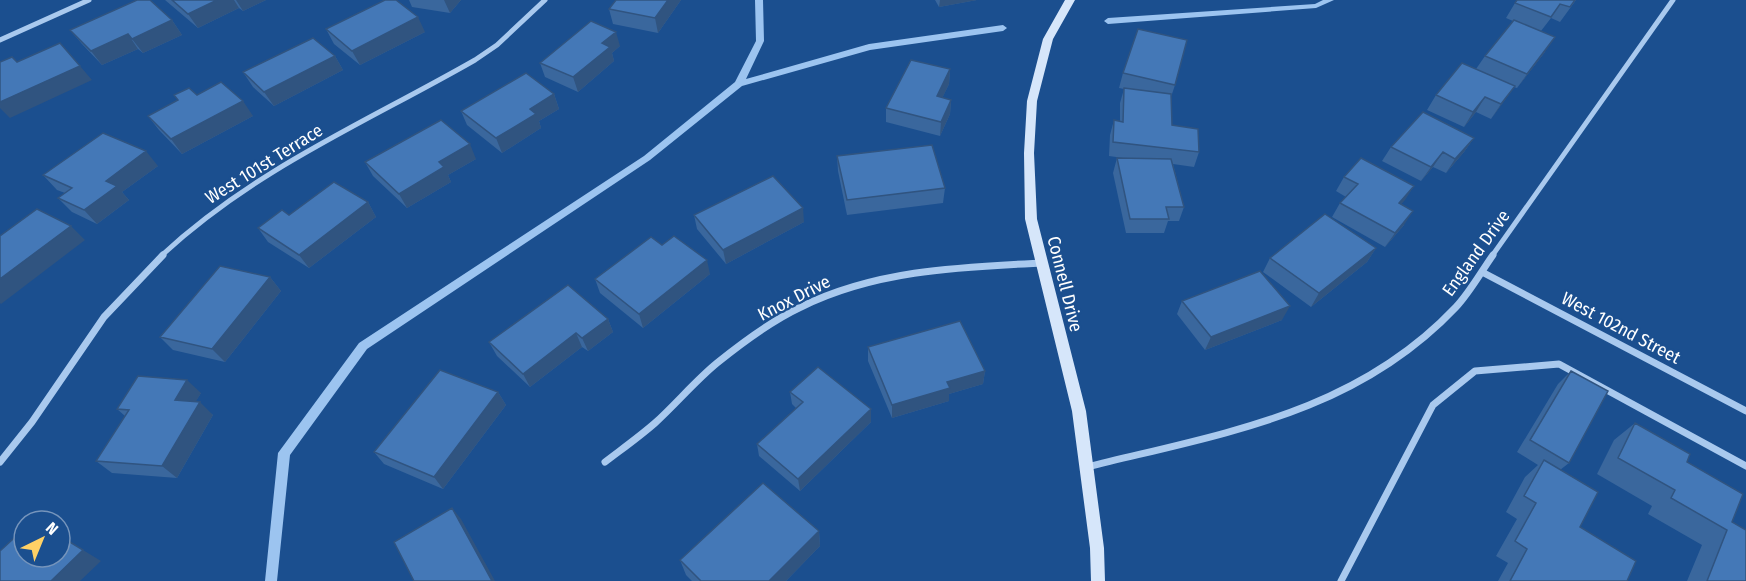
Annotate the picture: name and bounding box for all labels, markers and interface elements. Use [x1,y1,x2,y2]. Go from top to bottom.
street label: West 101st Terrace [201,119,327,209]
street label: England Drive [1437,206,1515,300]
street label: Connell Drive [1042,234,1088,334]
street label: Knox Drive [754,270,834,326]
street label: West 102nd Street [1558,287,1684,369]
north arrow [12,509,72,569]
text: N [42,518,62,539]

